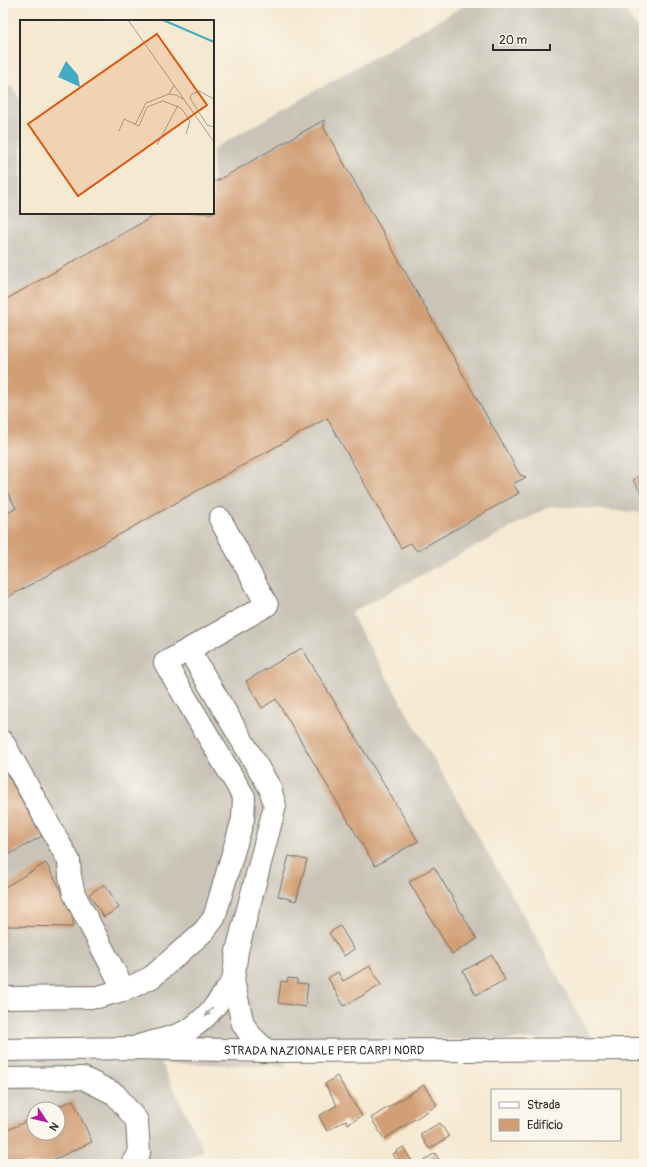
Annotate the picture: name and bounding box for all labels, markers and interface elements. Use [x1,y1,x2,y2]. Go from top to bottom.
inset map [20,20,214,214]
scale bar [493,26,550,52]
text: 20 m [499,33,528,48]
one-way arrow [205,1007,214,1017]
street label: STRADA NAZIONALE PER CARPI NORD [224,1043,425,1059]
legend [491,1089,621,1141]
text: Strada [527,1098,561,1113]
north arrow [26,1101,66,1141]
text: Edificio [527,1118,563,1133]
text: N [46,1120,61,1134]

